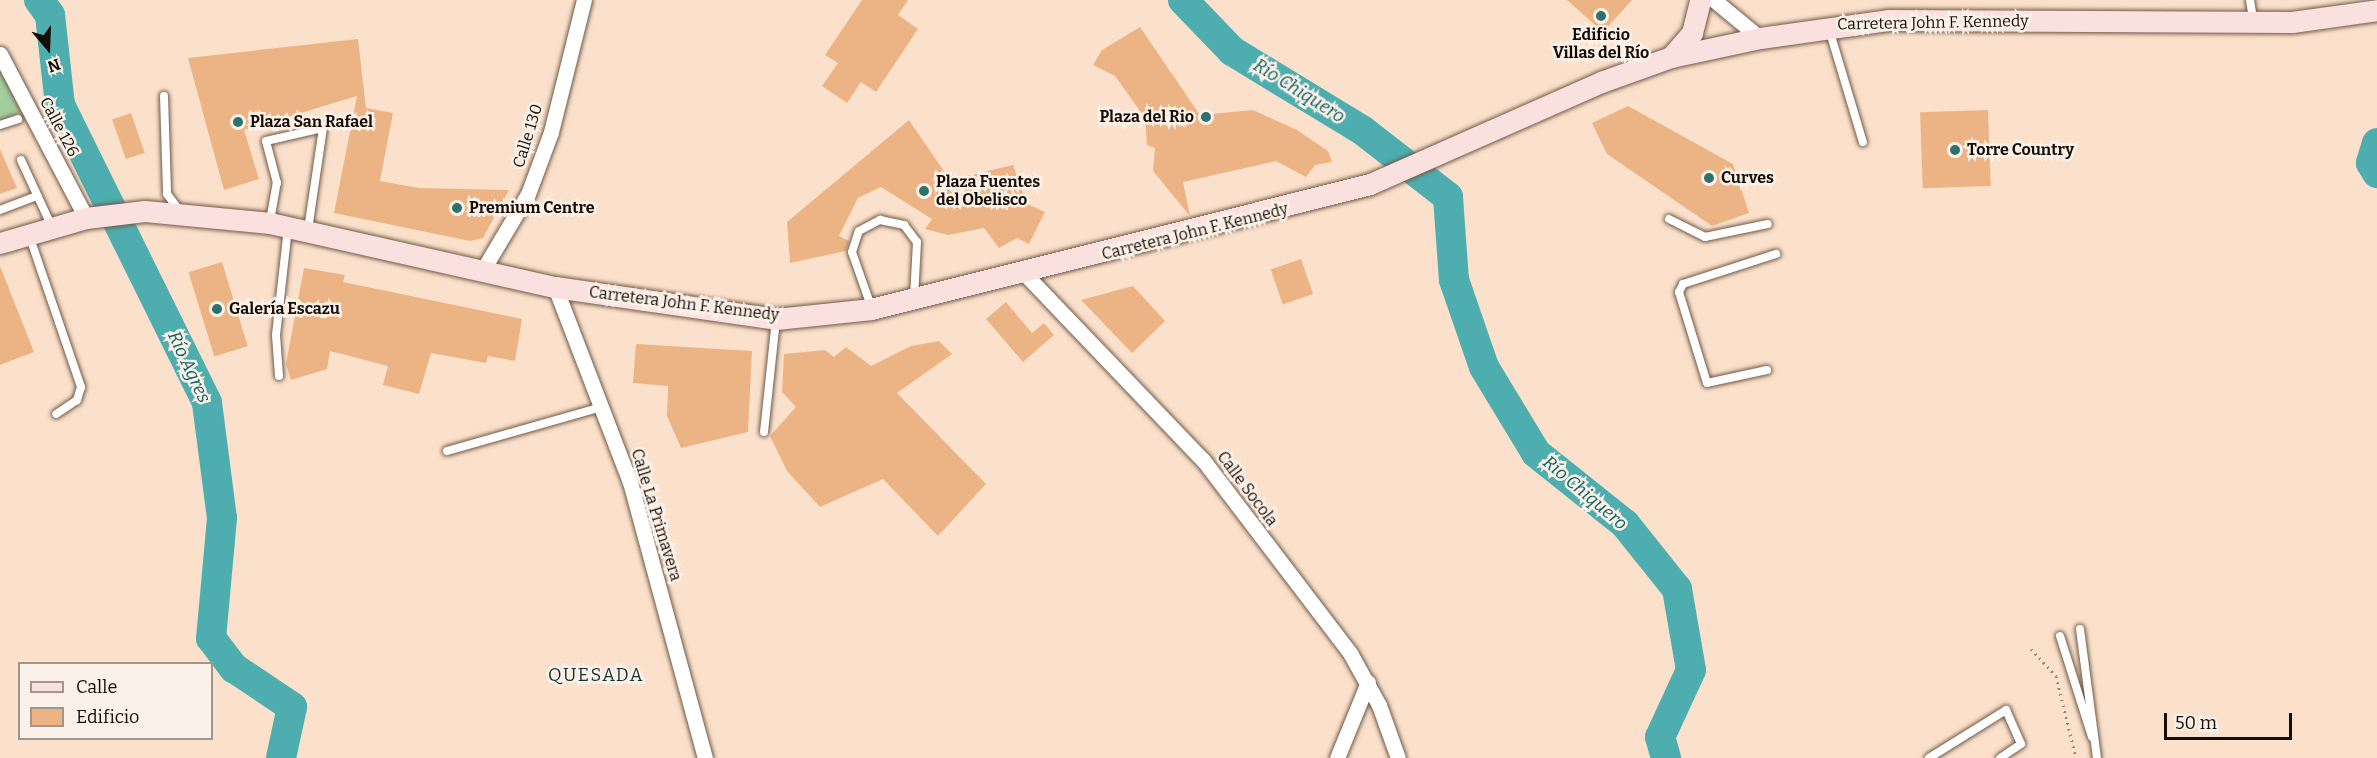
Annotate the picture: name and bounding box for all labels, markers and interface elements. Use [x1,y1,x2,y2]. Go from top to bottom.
marker: Edificio Villas del Río [1594,9,1608,23]
street label: Carretera John F. Kennedy [1837,12,2029,34]
north arrow [18,18,78,78]
place label: Edificio Villas del Río [1553,25,1649,63]
text: N [45,54,63,76]
water label: Río Chiquero [1249,54,1349,128]
street label: Calle 126 [35,94,83,160]
street label: Calle 130 [509,102,547,170]
place label: Plaza del Rio [1099,107,1194,127]
marker: Plaza del Rio [1199,110,1213,124]
place label: Plaza San Rafael [250,112,373,132]
marker: Plaza San Rafael [231,115,245,129]
place label: Torre Country [1967,140,2074,160]
marker: Torre Country [1948,143,1962,157]
place label: Curves [1721,168,1774,188]
marker: Curves [1702,171,1716,185]
place label: Plaza Fuentes del Obelisco [936,172,1040,210]
marker: Plaza Fuentes del Obelisco [917,184,931,198]
place label: Premium Centre [469,198,595,218]
street label: Carretera John F. Kennedy [1100,200,1290,264]
marker: Premium Centre [450,201,464,215]
street label: Carretera John F. Kennedy [588,283,780,325]
place label: Galería Escazu [229,299,340,319]
marker: Galería Escazu [210,302,224,316]
water label: Río Agres [163,328,215,406]
street label: Calle La Primavera [627,447,685,583]
street label: Calle Socola [1213,448,1281,530]
water label: Río Chiquero [1538,451,1632,535]
legend [18,662,213,740]
district label: QUESADA [548,664,644,686]
text: Calle [76,676,117,698]
scale bar [2167,701,2294,739]
text: Edificio [76,706,139,728]
text: 50 m [2175,712,2217,734]

